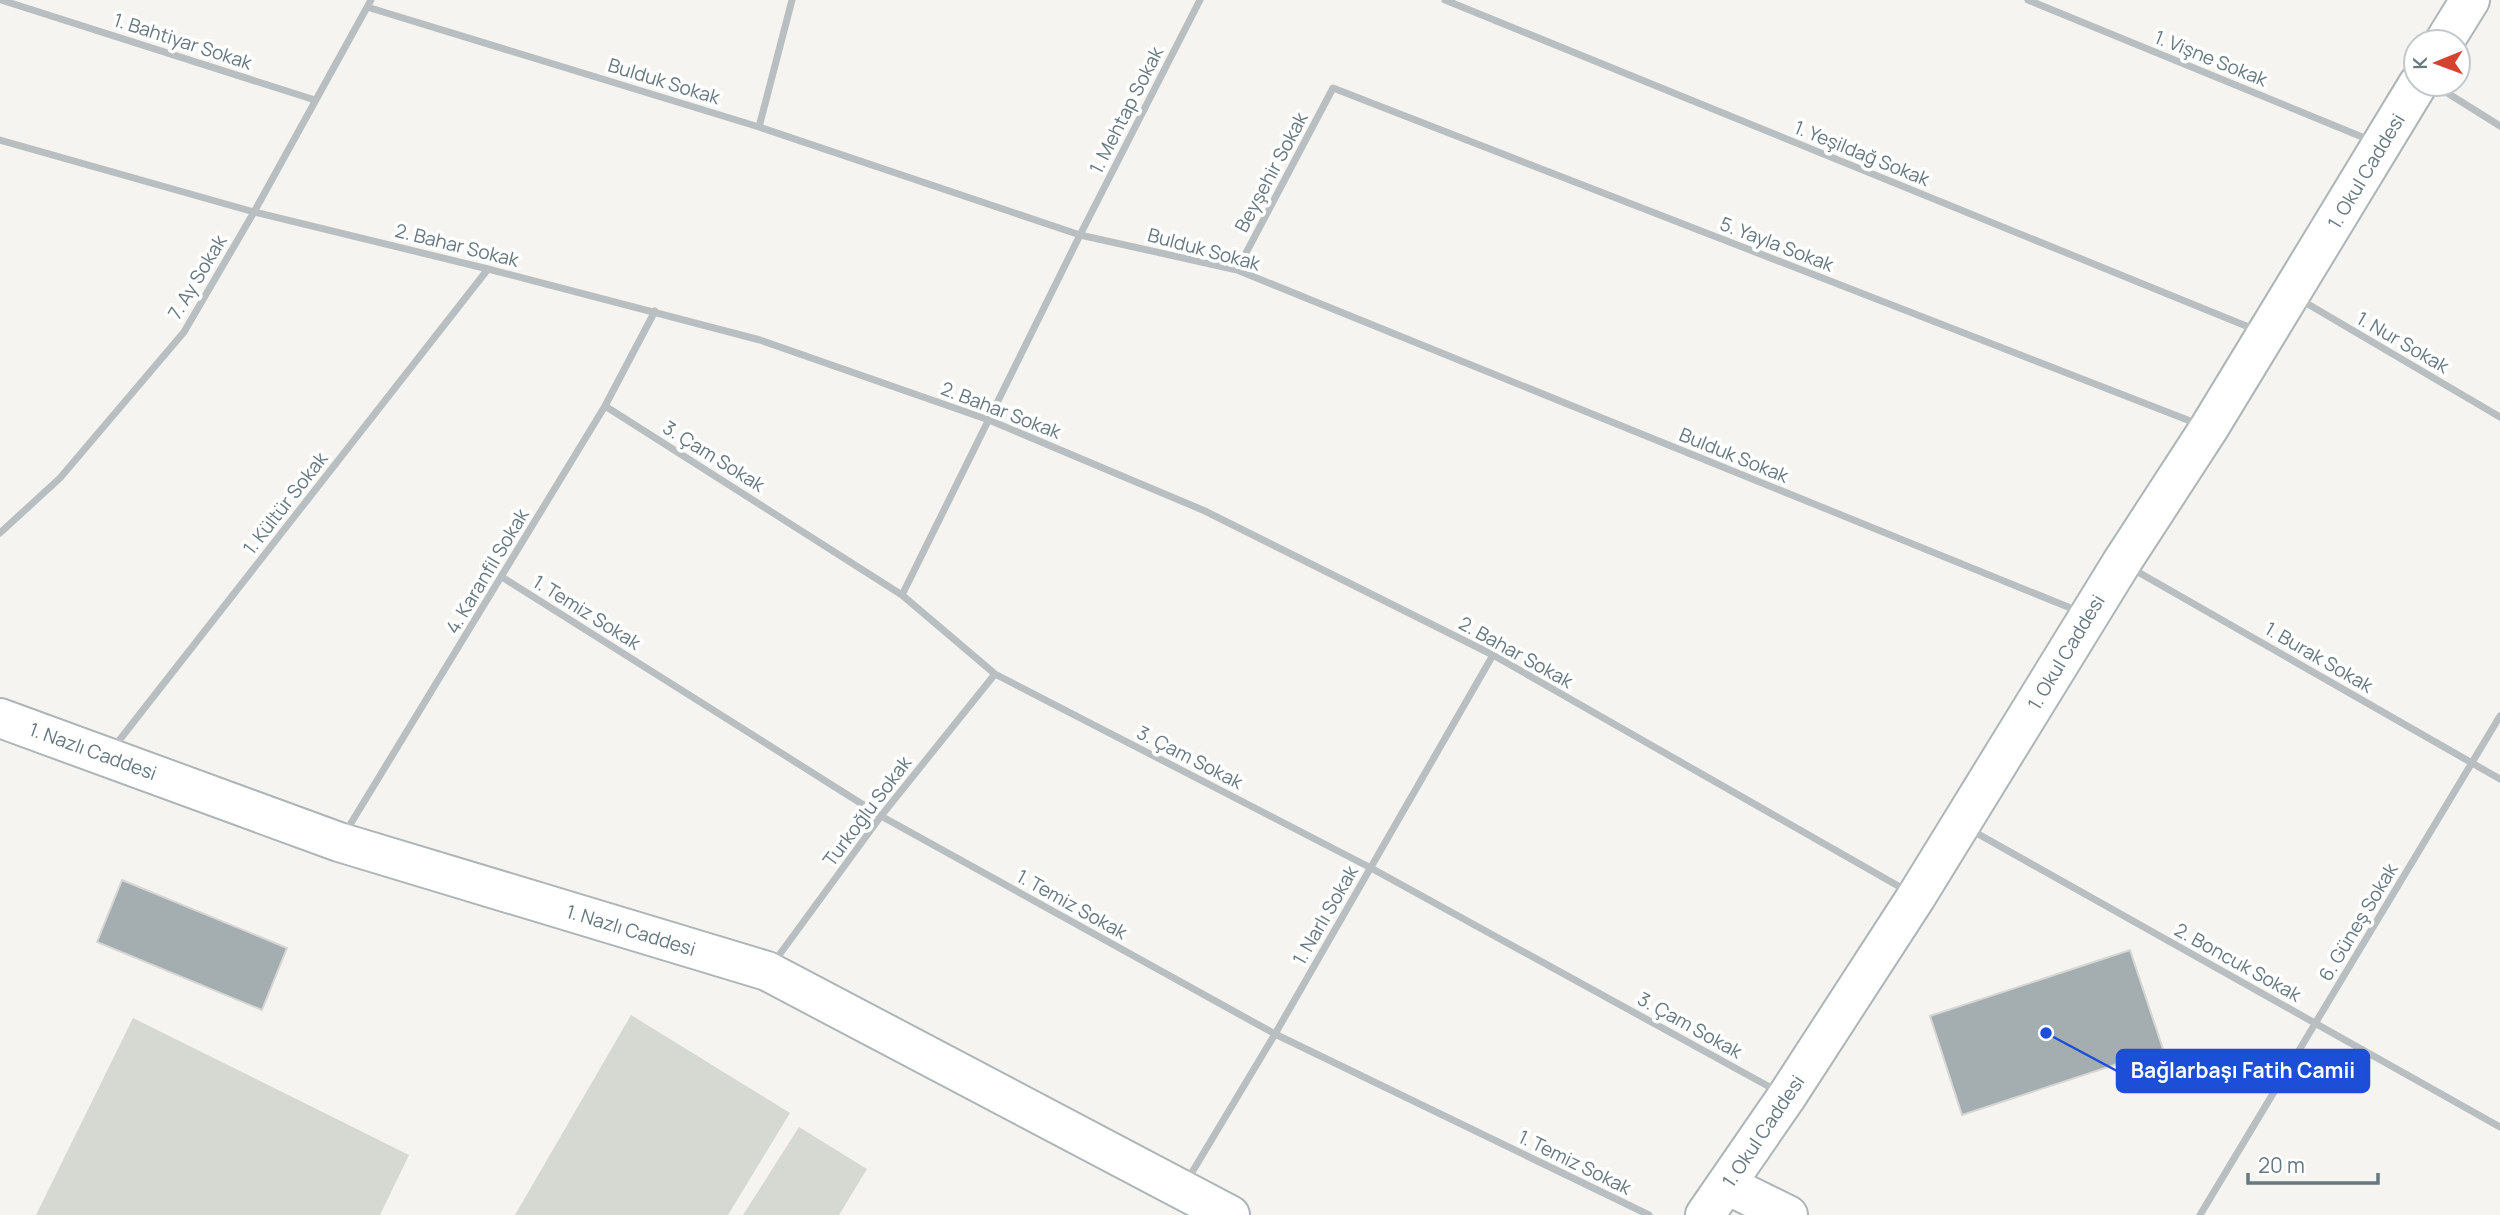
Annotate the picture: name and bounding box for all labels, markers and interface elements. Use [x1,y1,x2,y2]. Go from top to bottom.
street label: 1. Bahtiyar Sokak [110,6,256,76]
street label: 1. Vişne Sokak [2151,24,2272,93]
north arrow [2402,28,2472,98]
street label: 1. Mehtap Sokak [1083,42,1169,178]
street label: Bulduk Sokak [605,52,724,110]
text: K [2407,56,2433,70]
street label: Beyşehir Sokak [1228,107,1314,237]
street label: 1. Okul Caddesi [2321,109,2411,233]
street label: 1. Yeşildağ Sokak [1791,114,1934,192]
street label: 5. Yayla Sokak [1716,210,1838,278]
street label: 2. Bahar Sokak [392,217,522,273]
street label: Bulduk Sokak [1145,221,1264,277]
street label: 7. Ay Sokak [162,229,233,324]
street label: 1. Nur Sokak [2352,305,2454,379]
street label: 2. Bahar Sokak [937,375,1065,445]
street label: 3. Çam Sokak [658,414,770,498]
street label: Bulduk Sokak [1676,421,1793,489]
street label: 1. Kültür Sokak [237,446,334,560]
street label: 4. Karanfil Sokak [439,503,535,638]
street label: 1. Temiz Sokak [528,568,646,656]
street label: 1. Okul Caddesi [2021,590,2111,714]
street label: 2. Bahar Sokak [1454,610,1578,694]
street label: 1. Burak Sokak [2260,616,2378,699]
street label: 1. Nazlı Caddesi [26,716,160,786]
street label: 3. Çam Sokak [1133,719,1248,795]
street label: Turkoğlu Sokak [817,750,917,872]
street label: 6. Güneş Sokak [2312,858,2404,986]
street label: 1. Narlı Sokak [1286,860,1364,969]
street label: 1. Temiz Sokak [1012,863,1132,945]
street label: 1. Nazlı Caddesi [563,898,699,962]
street label: 2. Boncuk Sokak [2170,916,2306,1008]
street label: 3. Çam Sokak [1633,986,1747,1065]
callout: Bağlarbaşı Fatih Camii [2117,1050,2369,1092]
text: Bağlarbaşı Fatih Camii [2131,1056,2355,1084]
street label: 1. Okul Caddesi [1716,1070,1810,1192]
street label: 1. Temiz Sokak [1514,1123,1636,1201]
scale bar [2248,1142,2378,1186]
text: 20 m [2258,1151,2305,1179]

